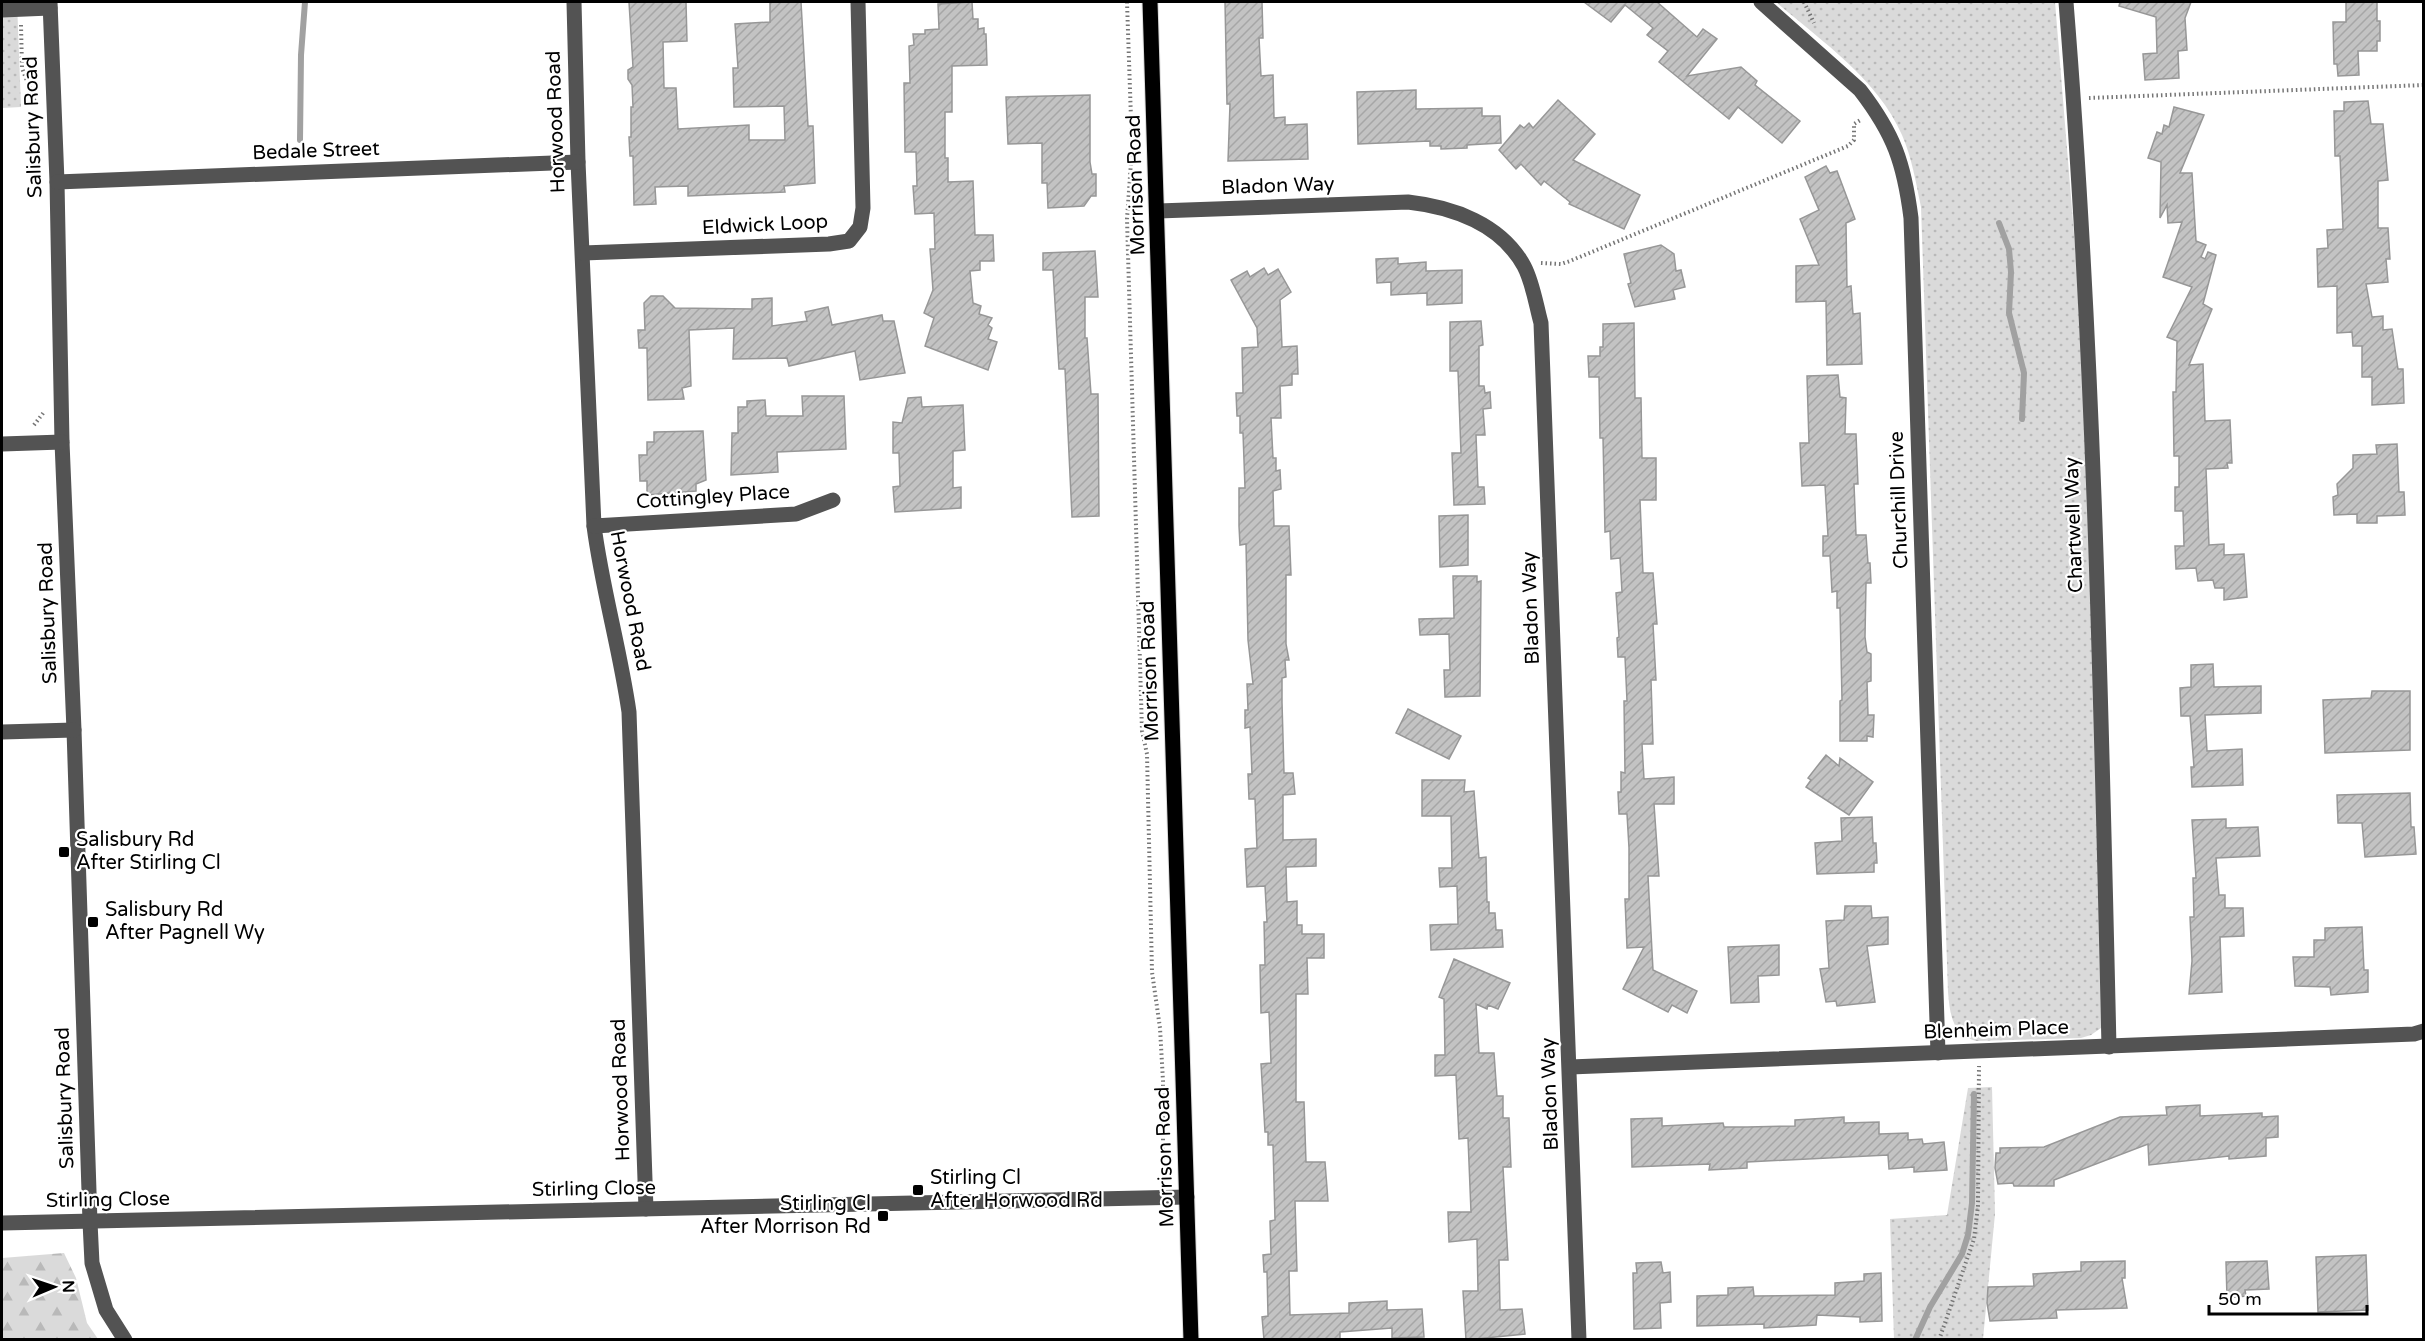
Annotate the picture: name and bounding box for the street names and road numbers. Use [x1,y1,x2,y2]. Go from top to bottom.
street label: Horwood Road [542,50,570,194]
street label: Salisbury Road [19,56,47,198]
street label: Morrison Road [1122,114,1150,256]
street label: Bedale Street [252,137,381,165]
street label: Bladon Way [1221,172,1335,200]
street label: Eldwick Loop [701,210,829,240]
street label: Churchill Drive [1885,431,1913,569]
street label: Chartwell Way [2060,456,2088,593]
street label: Cottingley Place [635,480,791,514]
street label: Horwood Road [605,529,655,673]
street label: Salisbury Road [34,542,62,684]
street label: Bladon Way [1517,551,1545,665]
street label: Morrison Road [1136,600,1164,742]
street label: Blenheim Place [1923,1015,2069,1045]
street label: Horwood Road [607,1018,635,1162]
street label: Salisbury Road [51,1027,79,1169]
street label: Bladon Way [1536,1037,1564,1151]
street label: Morrison Road [1151,1086,1179,1228]
street label: Stirling Close [532,1176,656,1202]
street label: Stirling Close [46,1187,170,1213]

